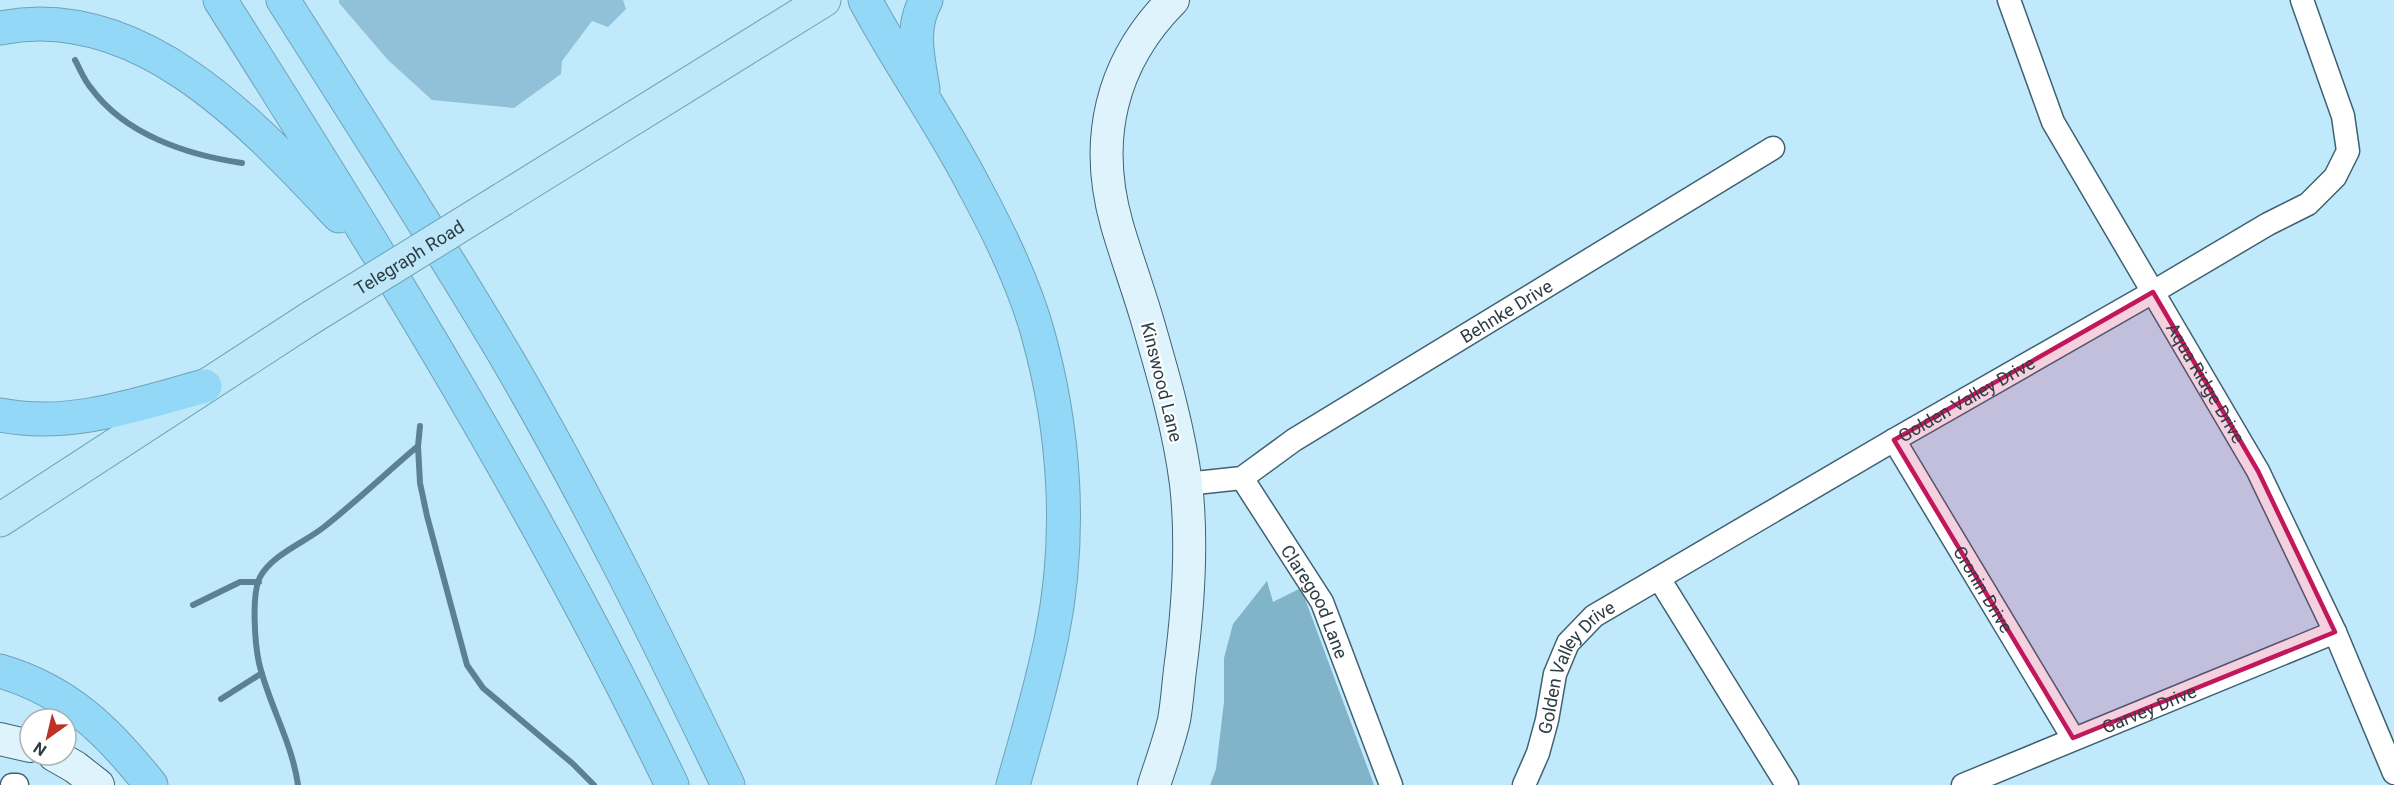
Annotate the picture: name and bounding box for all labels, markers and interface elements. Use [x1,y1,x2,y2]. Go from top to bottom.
street label: Telegraph Road [350,215,468,299]
street label: Behnke Drive [1456,275,1556,347]
street label: Aqua Ridge Drive [2163,319,2250,447]
street label: Kinswood Lane [1137,320,1187,444]
street label: Golden Valley Drive [1894,351,2038,446]
street label: Claregood Lane [1277,541,1353,661]
street label: Cronin Drive [1950,542,2018,636]
street label: Golden Valley Drive [1533,596,1618,736]
street label: Garvey Drive [2099,680,2199,737]
north arrow [18,707,78,767]
text: N [30,738,50,760]

